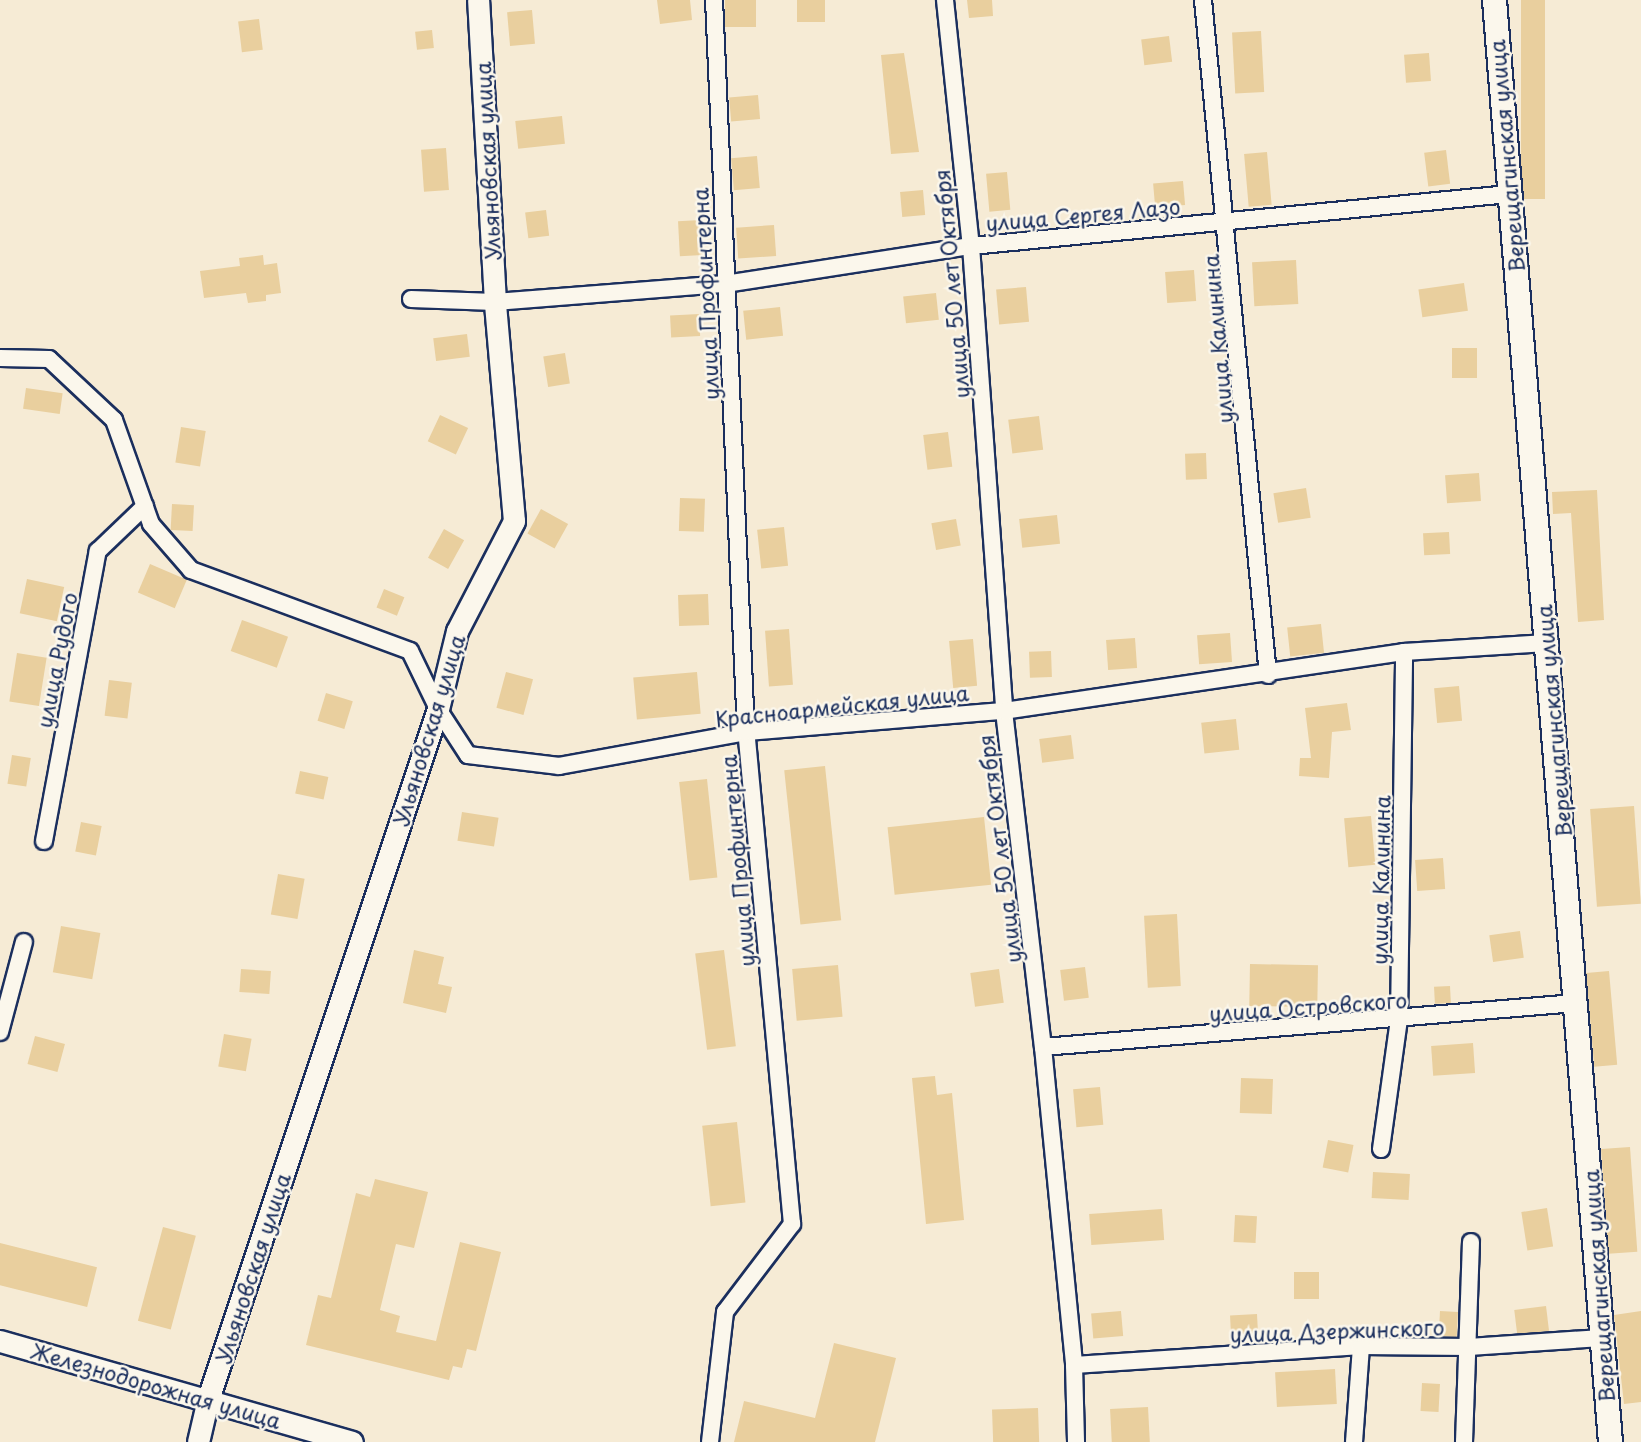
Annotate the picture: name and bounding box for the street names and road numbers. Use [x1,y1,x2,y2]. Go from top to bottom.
street label: Верещагинская улица [1483,38,1529,274]
street label: Ульяновская улица [469,61,505,261]
street label: улица 50 лет Октября [928,167,974,401]
street label: улица Профинтерна [687,187,723,401]
street label: улица Сергея Лазо [984,193,1182,235]
street label: улица Калинина [1197,253,1237,425]
street label: улица Рудого [30,590,82,730]
street label: Верещагинская улица [1530,603,1576,839]
street label: Ульяновская улица [387,631,469,829]
street label: Красноармейская улица [713,679,971,731]
street label: улица 50 лет Октября [972,732,1026,966]
street label: улица Профинтерна [715,754,759,968]
street label: улица Калинина [1366,795,1394,965]
street label: улица Островского [1208,986,1408,1026]
street label: Верещагинская улица [1577,1168,1619,1404]
street label: Ульяновская улица [209,1169,295,1367]
street label: улица Дзержинского [1229,1314,1445,1346]
street label: Железнодорожная улица [27,1337,285,1433]

